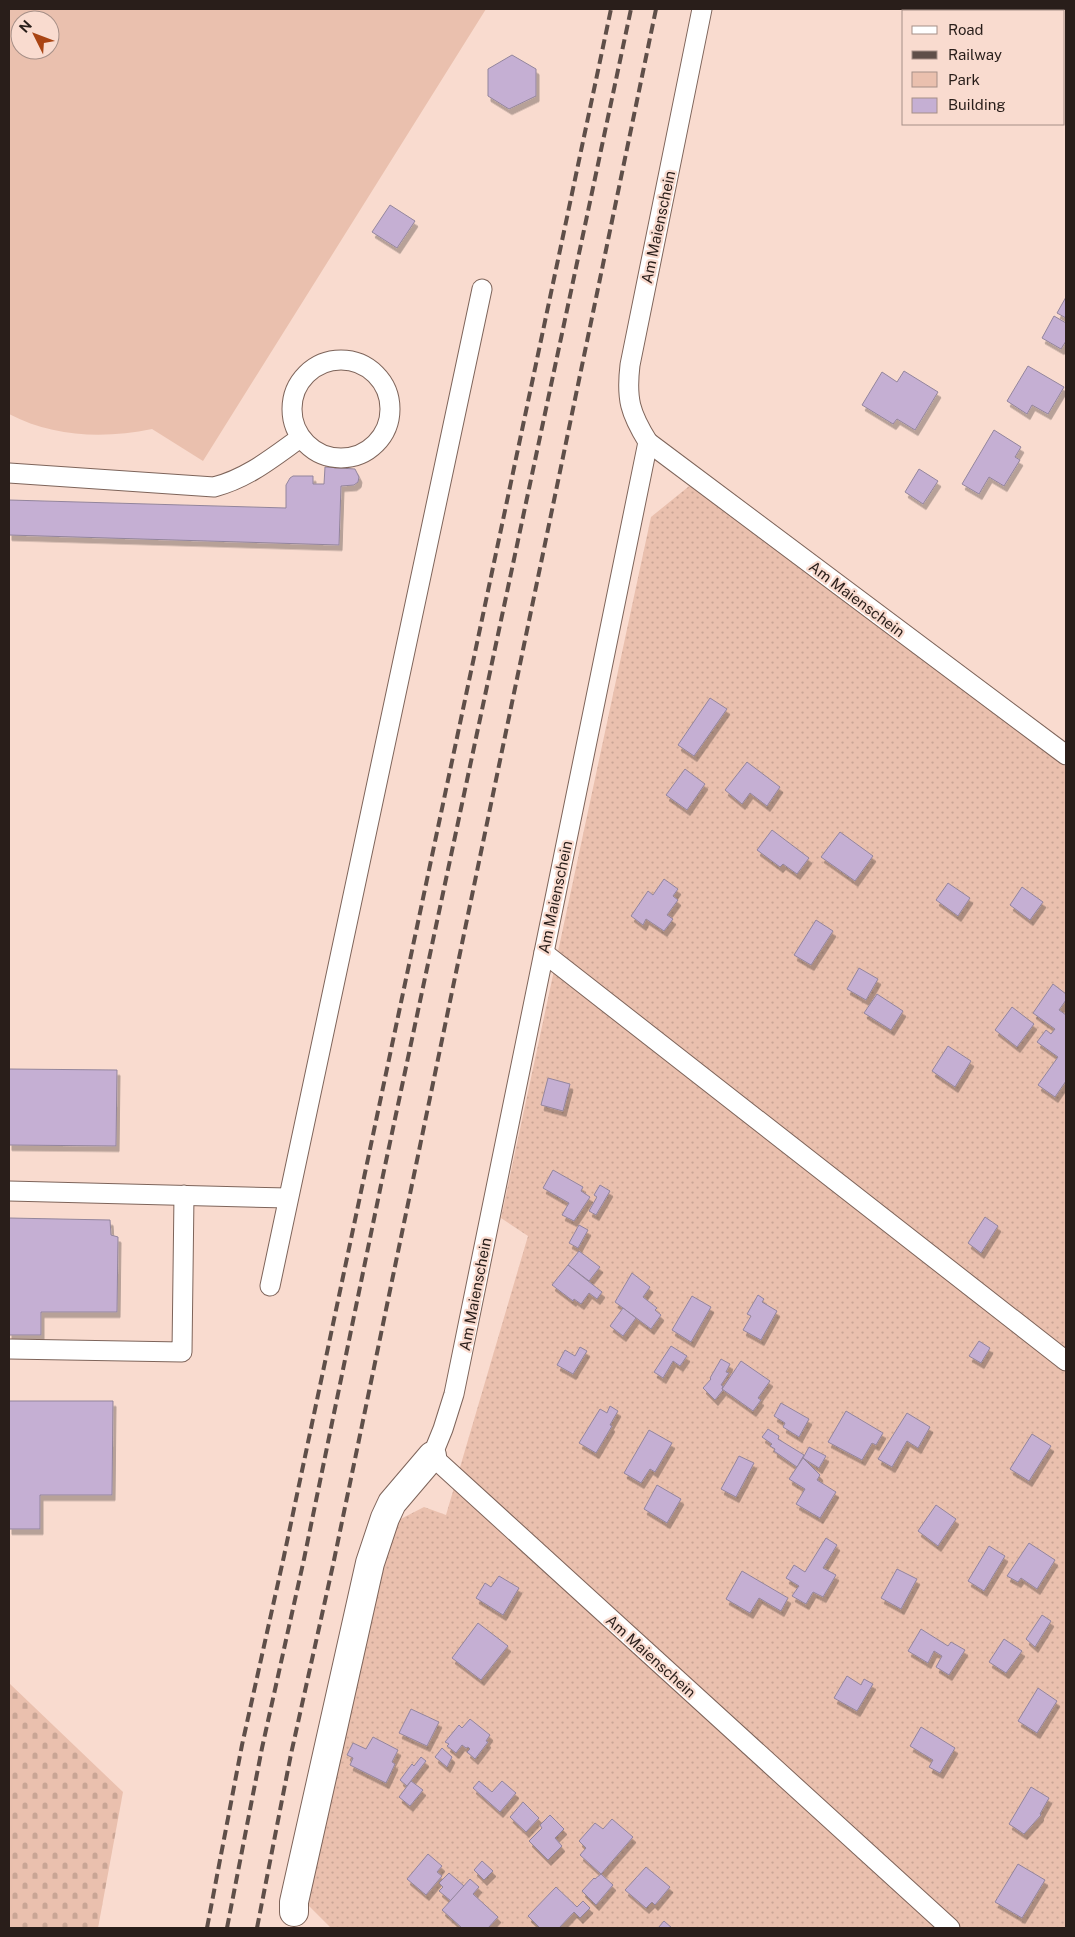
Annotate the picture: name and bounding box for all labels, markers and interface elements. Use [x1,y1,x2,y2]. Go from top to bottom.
north arrow [10,10,60,60]
legend [902,10,1065,125]
text: N [16,17,35,36]
text: Road [948,21,984,38]
text: Railway [948,46,1002,63]
text: Park [948,71,980,88]
text: Building [948,96,1006,113]
street label: Am Maienschein [638,169,678,285]
street label: Am Maienschein [806,558,908,640]
street label: Am Maienschein [535,839,575,955]
street label: Am Maienschein [456,1236,494,1352]
street label: Am Maienschein [603,1611,699,1701]

